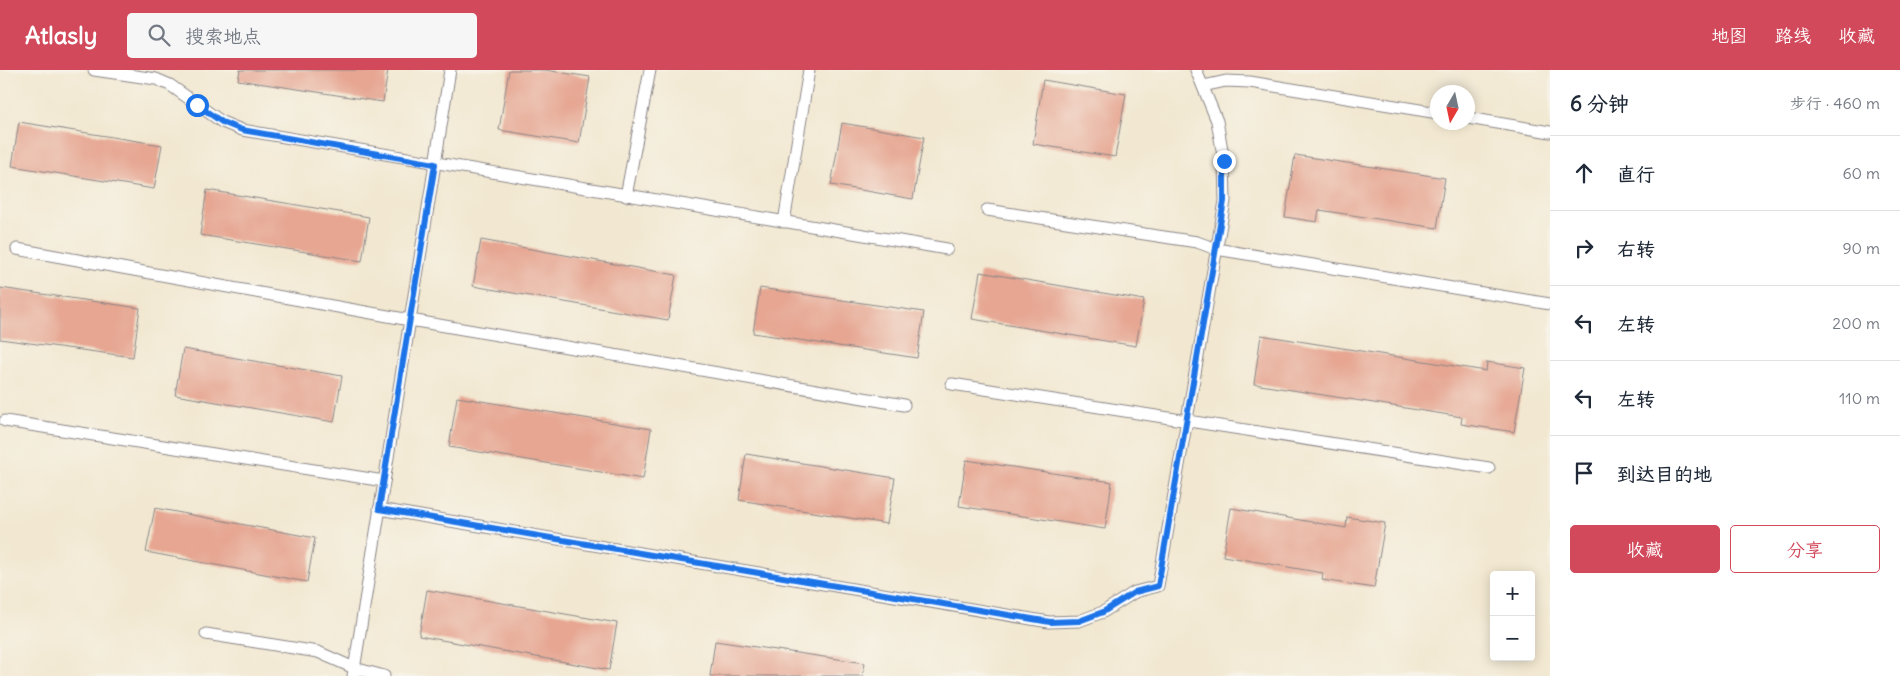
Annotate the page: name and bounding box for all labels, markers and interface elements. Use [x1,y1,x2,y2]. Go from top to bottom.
search box [127,13,477,58]
text: Atlasly [25,20,97,50]
icon: search [145,21,173,49]
text: 搜索地点 [185,24,261,48]
text: 地图 [1711,24,1747,47]
text: 路线 [1775,24,1811,47]
text: 收藏 [1839,24,1875,47]
north arrow [1430,85,1475,130]
text: 6 分钟 [1570,90,1629,117]
text: 步行 · 460 m [1790,93,1880,113]
route start [186,94,209,117]
route end [1213,150,1236,173]
icon: ahead [1570,159,1598,187]
text: 直行 [1617,162,1655,186]
text: 60 m [1842,163,1880,183]
icon: right [1570,234,1598,262]
text: 右转 [1617,237,1655,261]
text: 90 m [1842,238,1880,258]
icon: left [1570,309,1598,337]
text: 左转 [1617,312,1655,336]
text: 200 m [1832,313,1880,333]
icon: left [1570,384,1598,412]
text: 左转 [1617,387,1655,411]
text: 110 m [1839,388,1880,408]
icon: arrive [1570,459,1598,487]
text: 到达目的地 [1617,462,1712,486]
button: 收藏 [1570,525,1720,573]
button: 分享 [1730,525,1880,573]
map controls [1490,571,1535,661]
button: + [1490,571,1535,616]
button: − [1490,616,1535,661]

